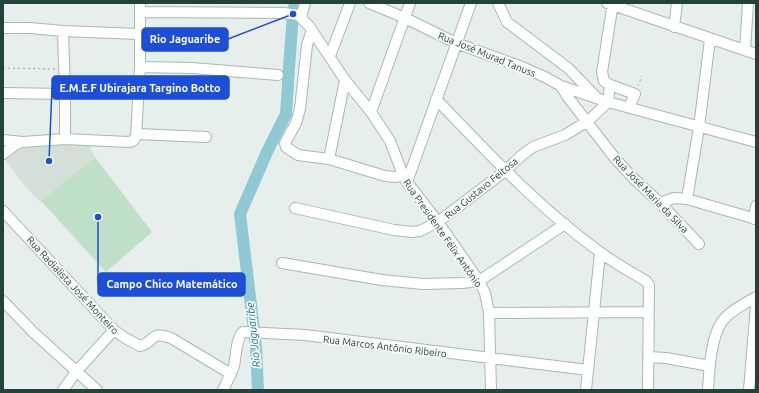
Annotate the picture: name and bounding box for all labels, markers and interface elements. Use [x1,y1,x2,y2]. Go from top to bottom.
callout: Rio Jaguaribe [142,28,228,51]
street label: Rua José Murad Tanuss [436,30,537,79]
text: Rio Jaguaribe [150,33,220,45]
callout: E.M.E.F Ubirajara Targino Botto [52,76,229,99]
text: E.M.E.F Ubirajara Targino Botto [59,82,221,94]
street label: Rua José Maria da Silva [611,153,690,235]
street label: Rua Gustavo Feitosa [443,156,520,221]
street label: Rua Presidente Félix Antônio [401,177,484,290]
street label: Rua Radialista José Monteiro [24,234,121,337]
callout: Campo Chico Matemático [98,273,245,296]
text: Campo Chico Matemático [106,278,238,290]
water label: Rio Jaguaribe [244,301,262,368]
street label: Rua Marcos Antônio Ribeiro [323,333,448,360]

